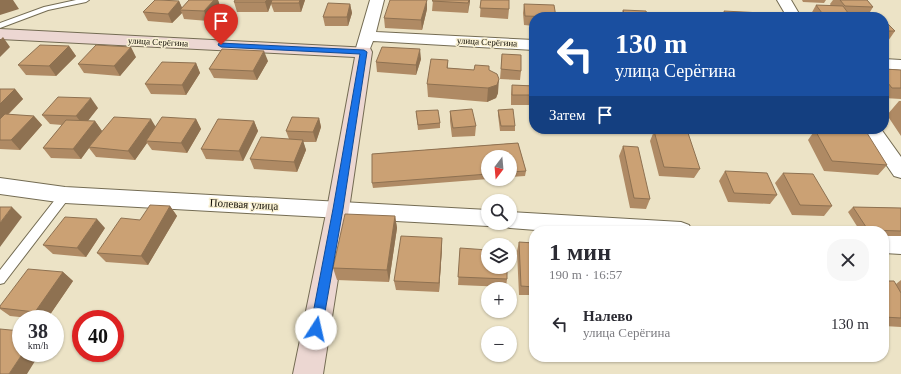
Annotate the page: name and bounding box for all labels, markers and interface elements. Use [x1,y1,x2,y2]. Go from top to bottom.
pin [204,4,238,45]
icon: arrive [210,10,232,32]
icon: left [549,28,601,80]
text: 130 m [615,28,687,59]
street label: улица Серёгина [128,35,188,49]
street label: улица Серёгина [457,35,517,49]
text: улица Серёгина [615,61,736,81]
icon: arrive [594,104,616,126]
text: Затем [549,107,586,123]
north arrow [481,150,517,186]
map controls [481,150,517,362]
button: search [481,194,517,230]
street label: Полевая улица [209,196,279,212]
button: layers [481,238,517,274]
text: 1 мин [549,239,611,265]
button: close [827,239,869,281]
text: 190 m · 16:57 [549,267,622,282]
button: + [481,282,517,318]
position arrow [295,308,337,350]
text: Налево [583,308,633,324]
speed limit sign: 40 [72,310,124,362]
icon: left [549,313,571,335]
text: 130 m [831,316,869,332]
text: 38 [28,320,48,342]
text: улица Серёгина [583,325,670,340]
button: − [481,326,517,362]
text: km/h [28,340,48,351]

